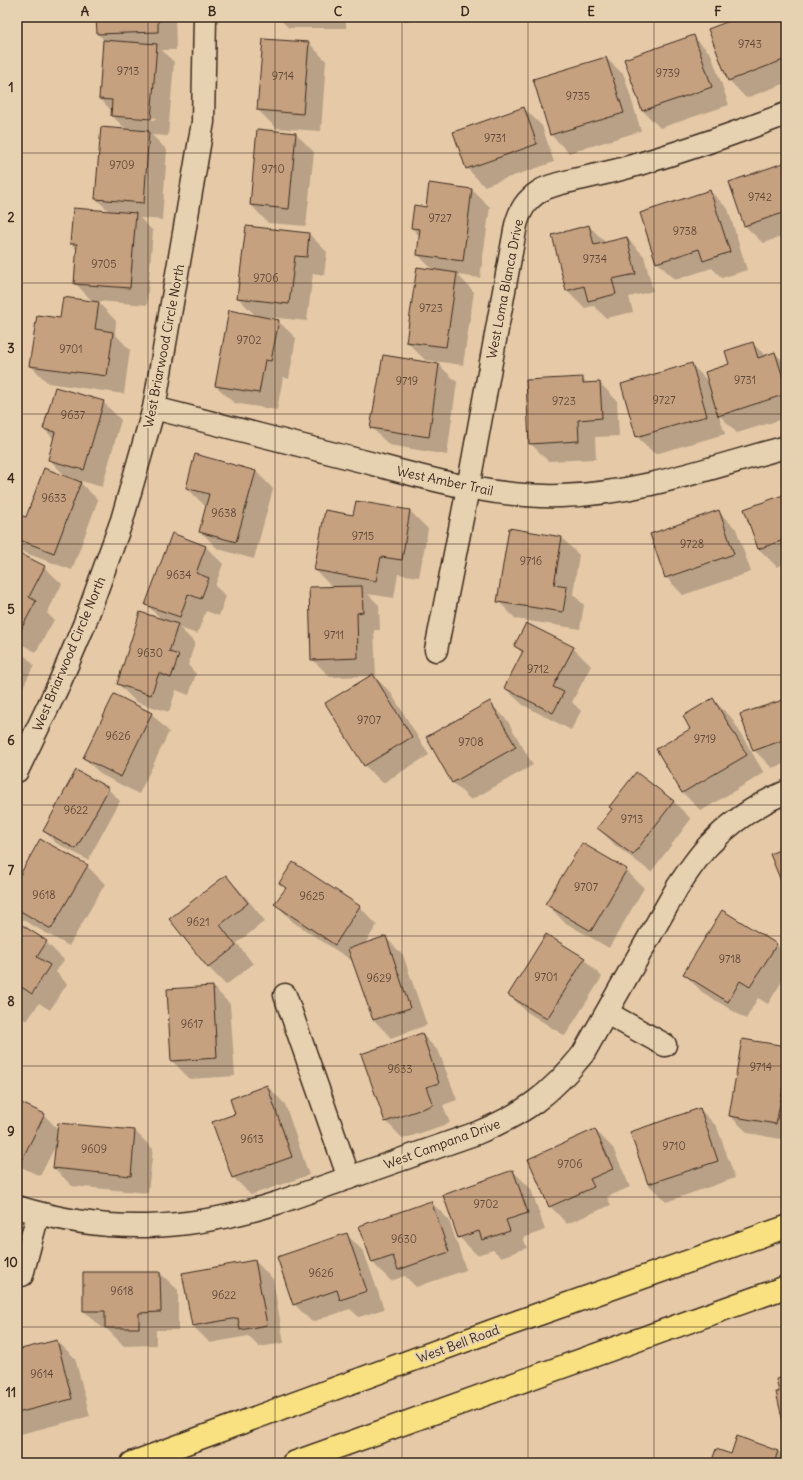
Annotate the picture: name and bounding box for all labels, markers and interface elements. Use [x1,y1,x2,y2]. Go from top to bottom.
text: A [81,3,90,20]
text: B [208,3,217,20]
text: C [334,3,343,20]
text: D [460,3,470,20]
text: E [587,3,595,20]
text: F [714,3,722,20]
house number: 9743 [738,37,762,51]
house number: 9713 [117,64,139,78]
house number: 9739 [656,66,680,80]
house number: 9714 [272,69,294,83]
text: 1 [8,79,14,96]
house number: 9735 [566,89,590,103]
house number: 9731 [484,131,506,145]
house number: 9709 [109,158,135,172]
house number: 9710 [261,162,285,176]
house number: 9742 [748,190,772,204]
text: 2 [7,209,15,226]
house number: 9727 [428,211,452,225]
street label: West Loma Blanca Drive [483,218,527,360]
house number: 9738 [673,224,697,238]
house number: 9734 [583,252,607,266]
house number: 9705 [91,257,117,271]
street label: West Briarwood Circle North [140,262,188,429]
house number: 9706 [253,271,279,285]
house number: 9723 [419,301,443,315]
house number: 9702 [237,333,261,347]
text: 3 [7,340,15,357]
house number: 9701 [59,342,83,356]
house number: 9731 [734,373,756,387]
house number: 9719 [396,374,418,388]
house number: 9727 [652,393,676,407]
house number: 9723 [552,394,576,408]
house number: 9637 [61,408,86,422]
street label: West Amber Trail [395,462,495,500]
text: 4 [7,470,15,487]
house number: 9633 [41,491,67,505]
house number: 9638 [211,506,237,520]
house number: 9715 [352,529,374,543]
house number: 9728 [680,537,704,551]
house number: 9716 [520,554,542,568]
house number: 9634 [166,568,192,582]
street label: West Briarwood Circle North [29,574,110,734]
text: 5 [7,601,15,618]
house number: 9711 [324,628,344,642]
house number: 9630 [137,646,163,660]
house number: 9712 [527,662,549,676]
house number: 9707 [357,713,382,727]
house number: 9626 [105,729,131,743]
text: 6 [7,732,15,749]
house number: 9719 [694,732,716,746]
house number: 9708 [458,735,484,749]
house number: 9622 [64,803,88,817]
house number: 9713 [621,812,643,826]
text: 7 [8,862,15,879]
house number: 9707 [574,880,599,894]
house number: 9618 [32,888,56,902]
house number: 9625 [299,889,325,903]
house number: 9621 [186,915,210,929]
house number: 9718 [719,952,741,966]
house number: 9701 [534,970,558,984]
house number: 9629 [366,971,392,985]
text: 8 [7,993,15,1010]
house number: 9617 [181,1017,204,1031]
house number: 9714 [750,1060,772,1074]
house number: 9633 [387,1062,413,1076]
street label: West Campana Drive [381,1115,503,1173]
text: 9 [7,1123,15,1140]
house number: 9613 [240,1132,264,1146]
house number: 9710 [662,1139,686,1153]
house number: 9609 [81,1142,107,1156]
house number: 9706 [557,1157,583,1171]
house number: 9702 [474,1197,498,1211]
house number: 9630 [391,1232,417,1246]
text: 10 [4,1254,18,1271]
house number: 9626 [308,1266,334,1280]
house number: 9618 [110,1284,134,1298]
house number: 9622 [212,1288,236,1302]
street label: West Bell Road [414,1321,502,1367]
house number: 9614 [30,1367,54,1381]
text: 11 [6,1384,16,1401]

